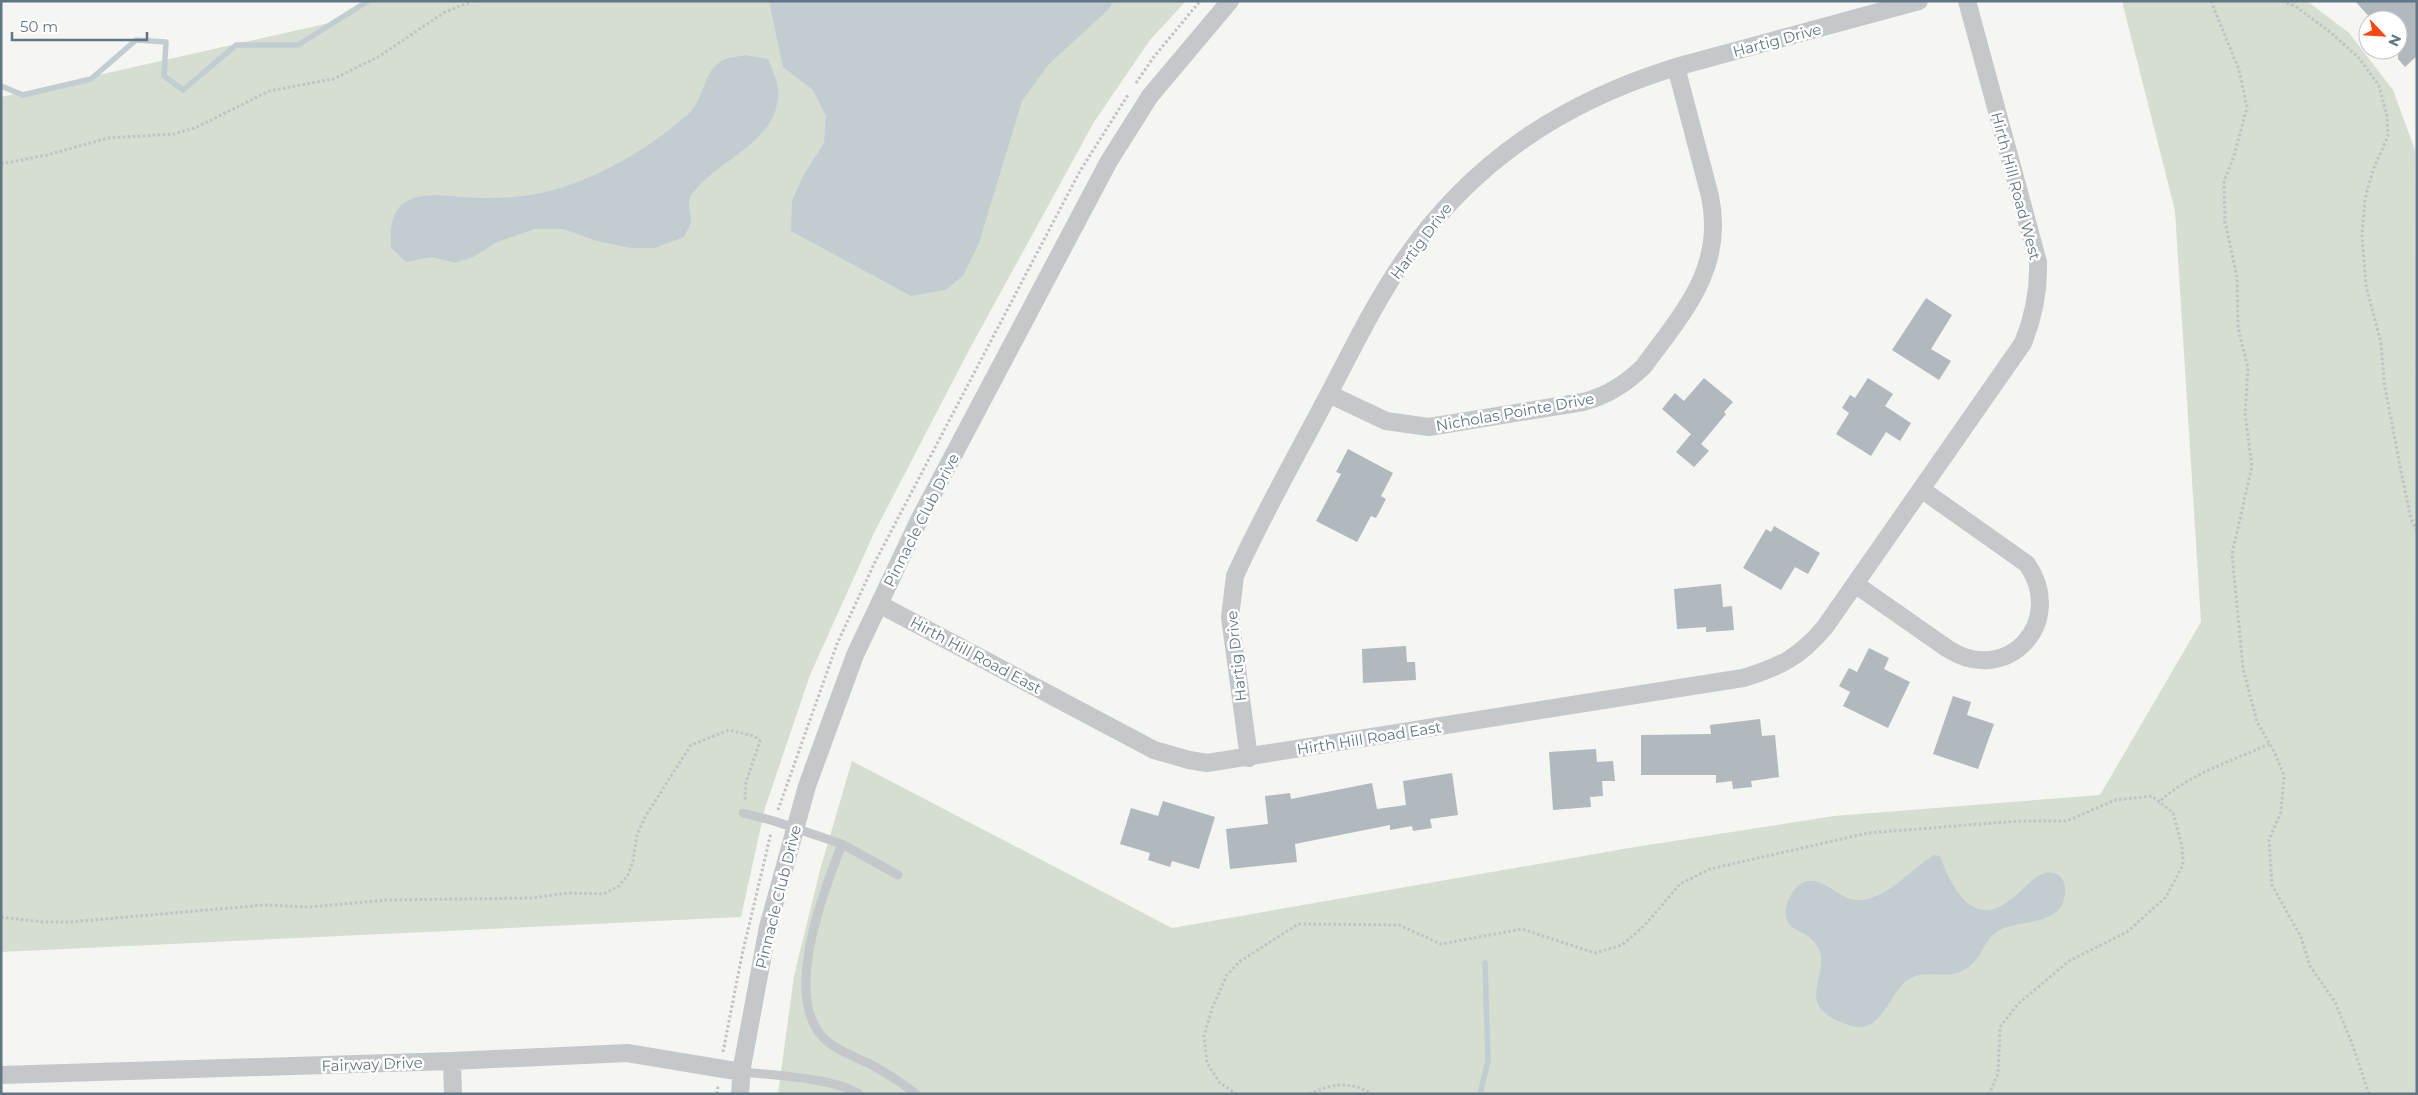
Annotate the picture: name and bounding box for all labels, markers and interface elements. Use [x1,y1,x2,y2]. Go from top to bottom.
scale bar [12,10,148,42]
north arrow [2358,10,2408,60]
text: 50 m [20,17,58,36]
street label: Hartig Drive [1731,19,1823,61]
text: N [2384,32,2405,49]
street label: Hirth Hill Road West [1987,110,2045,262]
street label: Hartig Drive [1386,199,1456,283]
street label: Nicholas Pointe Drive [1434,389,1596,435]
street label: Pinnacle Club Drive [879,450,963,590]
street label: Hartig Drive [1222,610,1250,702]
street label: Hirth Hill Road East [907,612,1045,698]
street label: Hirth Hill Road East [1295,717,1443,759]
street label: Pinnacle Club Drive [751,823,805,971]
street label: Fairway Drive [321,1053,423,1075]

